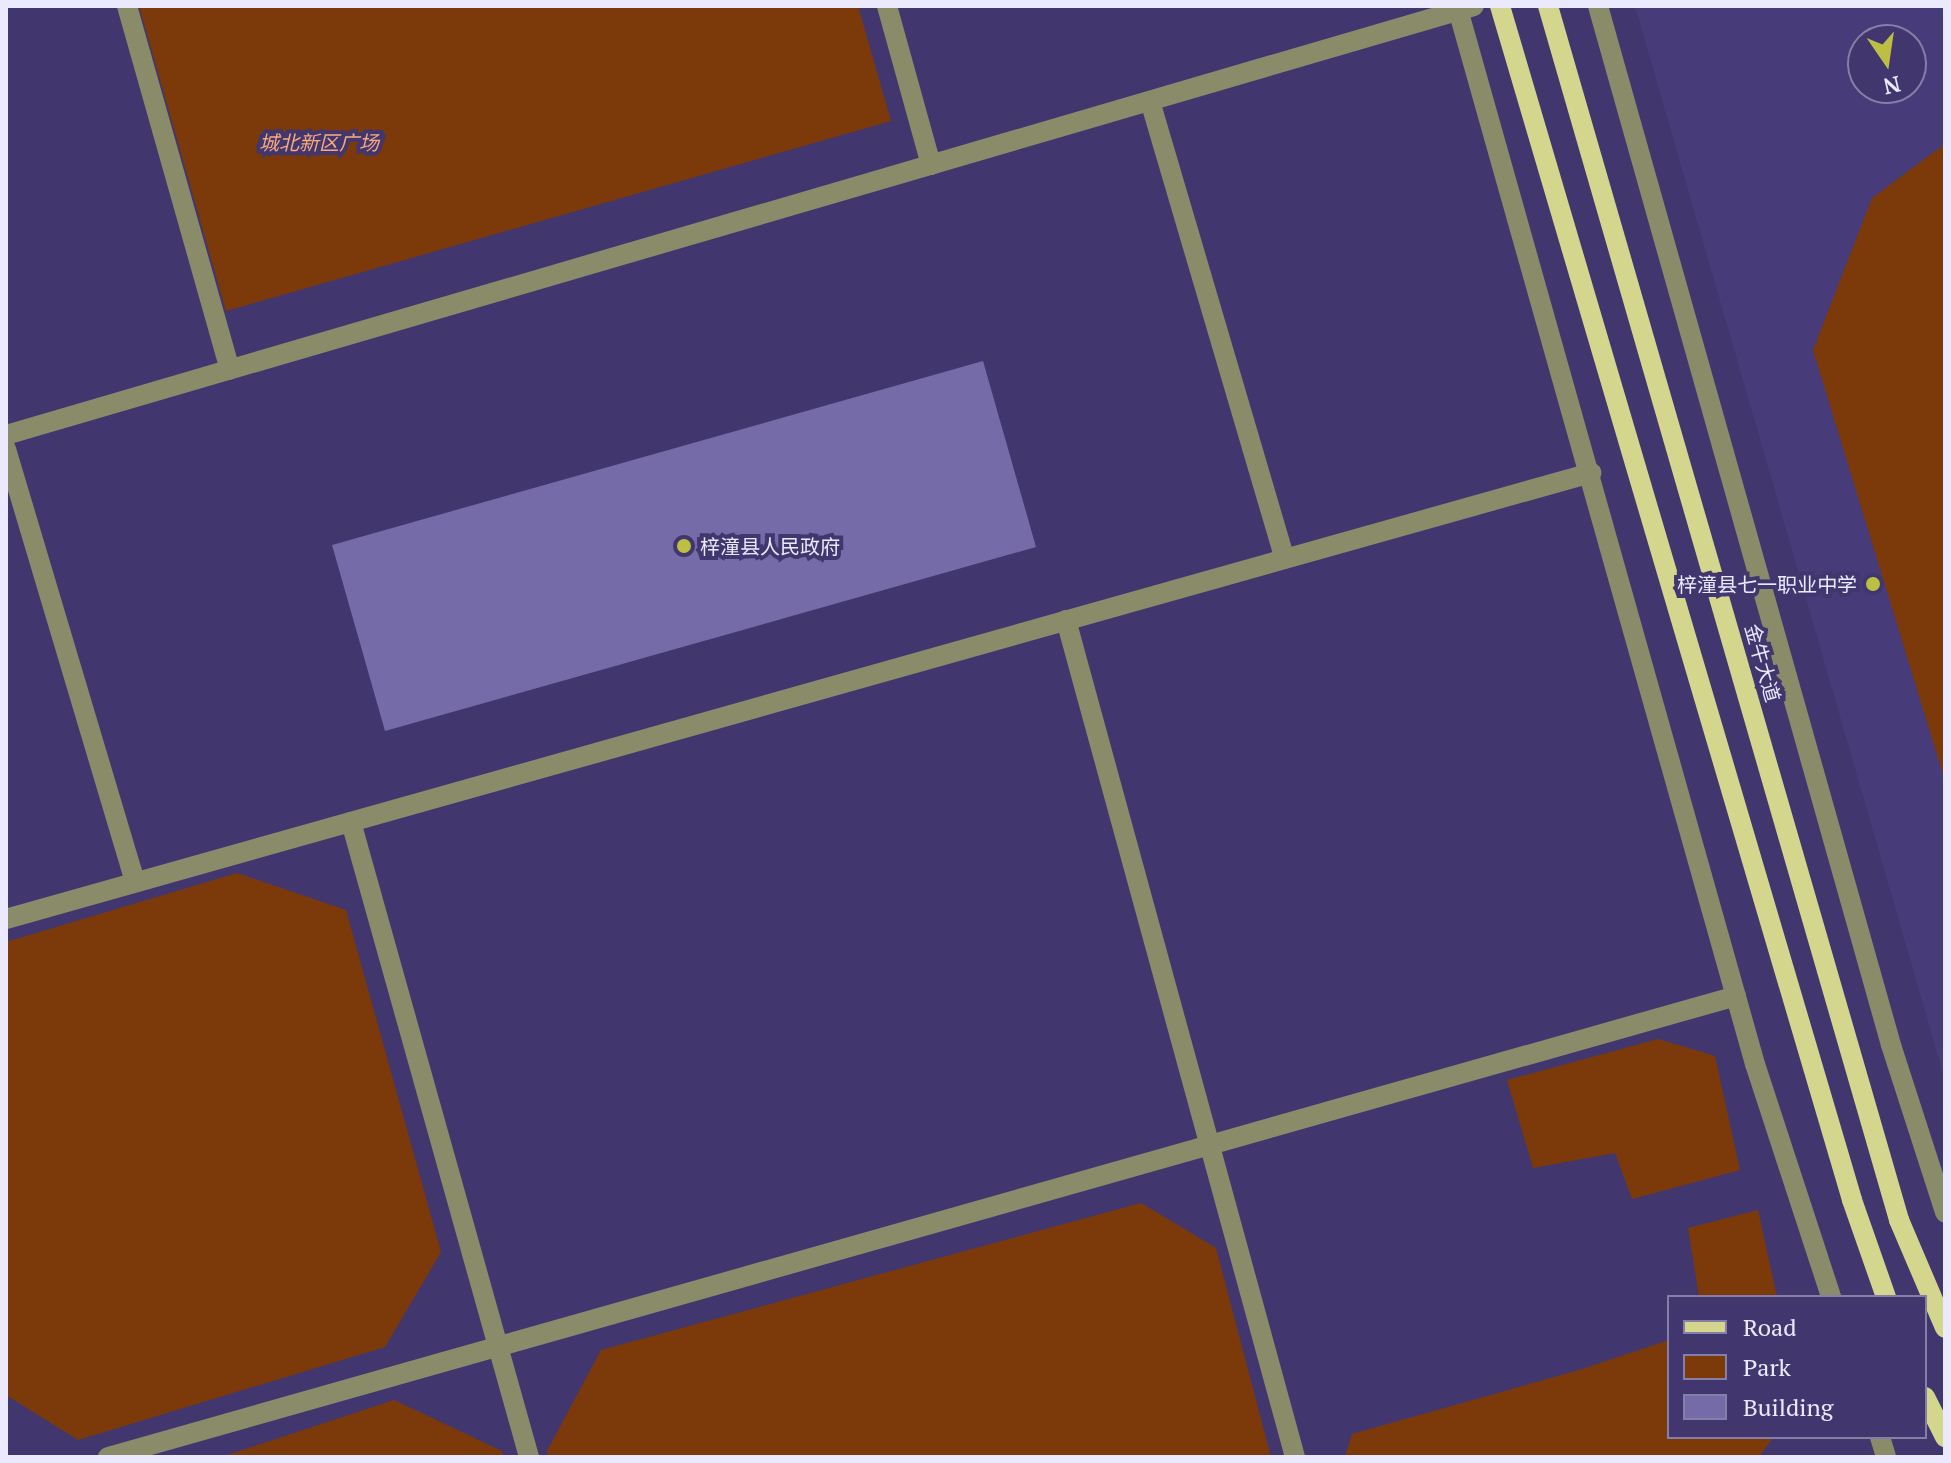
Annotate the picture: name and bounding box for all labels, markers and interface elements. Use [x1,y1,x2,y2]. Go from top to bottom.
north arrow [1847,24,1927,104]
text: N [1881,70,1903,102]
park label: 城北新区广场 [259,130,379,154]
place label: 梓潼县人民政府 [700,534,840,558]
marker: 梓潼县人民政府 [675,537,693,555]
place label: 梓潼县七一职业中学 [1677,572,1857,596]
marker: 梓潼县七一职业中学 [1864,575,1882,593]
street label: 金牛大道 [1740,621,1786,705]
legend [1667,1295,1927,1439]
text: Road [1743,1311,1797,1343]
text: Park [1743,1351,1791,1383]
text: Building [1743,1391,1833,1423]

